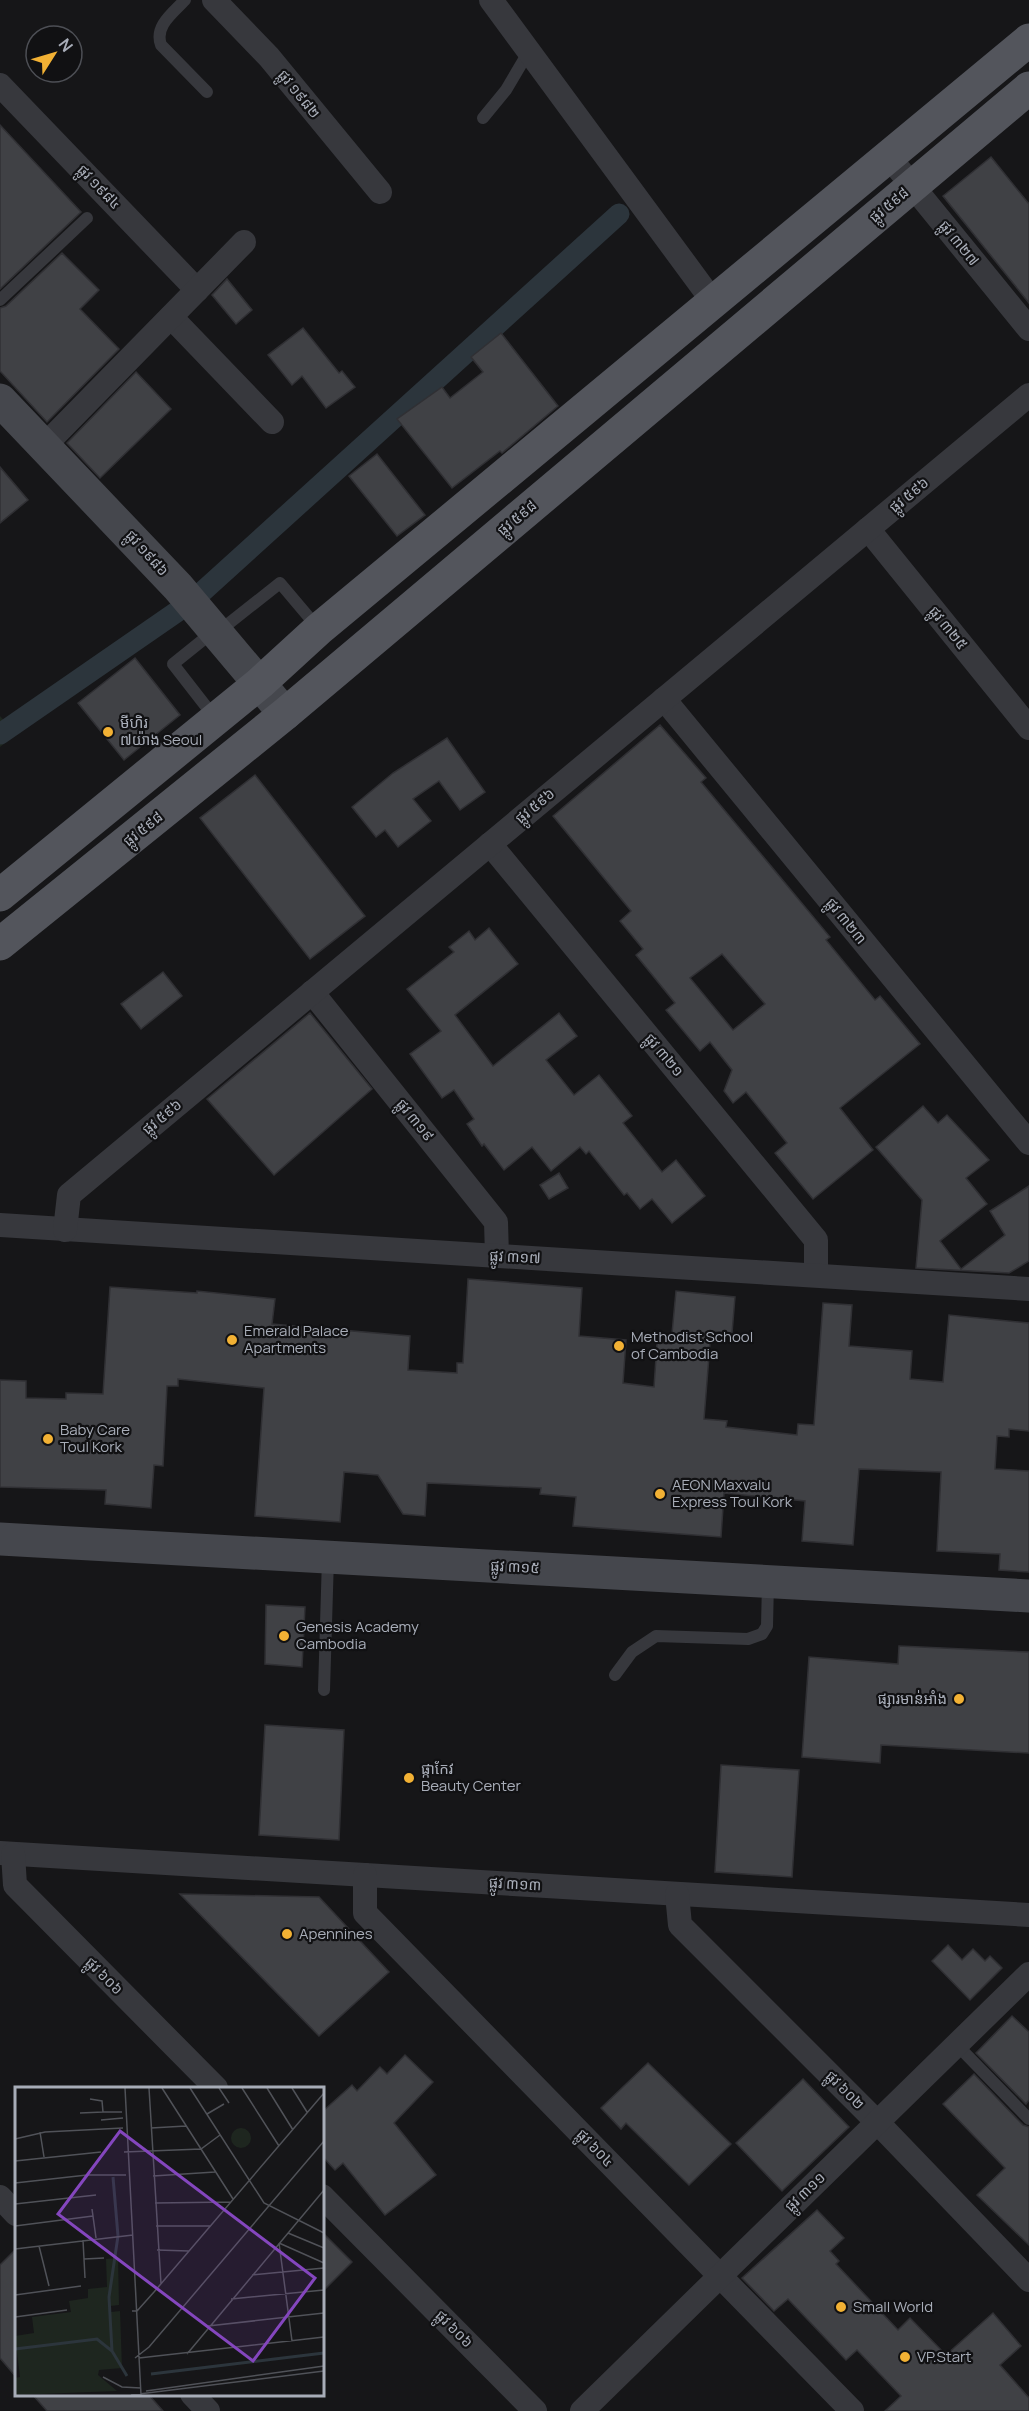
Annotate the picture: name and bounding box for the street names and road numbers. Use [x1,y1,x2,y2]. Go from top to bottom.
street label: ផ្លូវ ១៩៨២ [271,65,326,125]
street label: ផ្លូវ ១៩៨៤ [70,159,126,216]
street label: ផ្លូវ ៥៩៨ [864,182,915,230]
street label: ផ្លូវ ៣២៧ [932,215,984,272]
street label: ផ្លូវ ៥៩៦ [884,472,935,520]
street label: ផ្លូវ ៥៩៨ [492,495,543,543]
street label: ផ្លូវ ១៩៨៦ [118,525,174,583]
street label: ផ្លូវ ៣២៥ [921,601,973,656]
street label: ផ្លូវ ៥៩៦ [510,783,561,831]
street label: ផ្លូវ ៥៩៨ [118,806,169,854]
street label: ផ្លូវ ៣២៣ [818,893,872,951]
street label: ផ្លូវ ៣២១ [637,1028,689,1083]
street label: ផ្លូវ ៥៩៦ [137,1094,188,1142]
street label: ផ្លូវ ៣១៩ [389,1094,439,1148]
street label: ផ្លូវ ៣១៧ [489,1245,541,1272]
street label: ផ្លូវ ៣១៥ [490,1555,540,1582]
street label: ផ្លូវ ៣១៣ [488,1872,542,1899]
street label: ផ្លូវ ៦០៦ [78,1952,128,2002]
street label: ផ្លូវ ៦០២ [819,2065,870,2116]
street label: ផ្លូវ ៦០៤ [569,2124,619,2174]
street label: ផ្លូវ ៣១១ [780,2167,832,2219]
street label: ផ្លូវ ៦០៦ [428,2305,478,2355]

